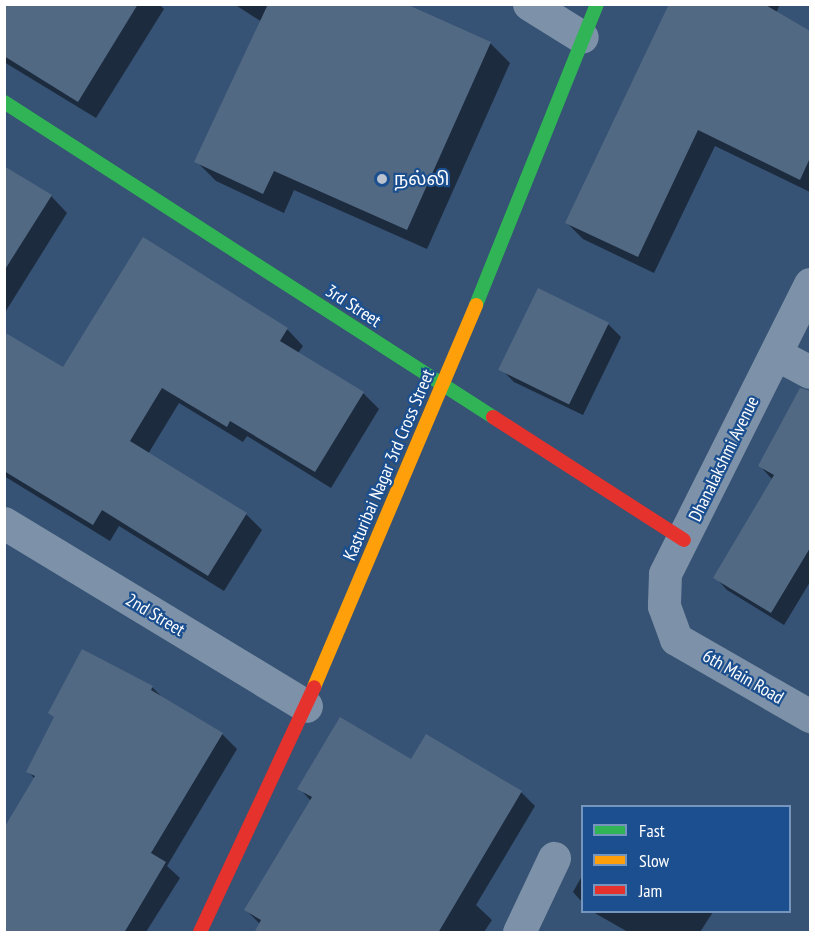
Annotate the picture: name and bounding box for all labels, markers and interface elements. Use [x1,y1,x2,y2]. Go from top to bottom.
place label: நல்லி [394,168,449,190]
marker: நல்லி [375,172,389,186]
street label: 3rd Street [321,280,385,332]
street label: Kasturibai Nagar 3rd Cross Street [339,366,439,564]
street label: Dhanalakshmi Avenue [684,393,764,525]
street label: 2nd Street [122,589,188,641]
street label: 6th Main Road [699,645,787,709]
legend [581,805,791,913]
text: Fast [639,819,665,842]
text: Slow [639,849,669,872]
text: Jam [639,879,662,902]

